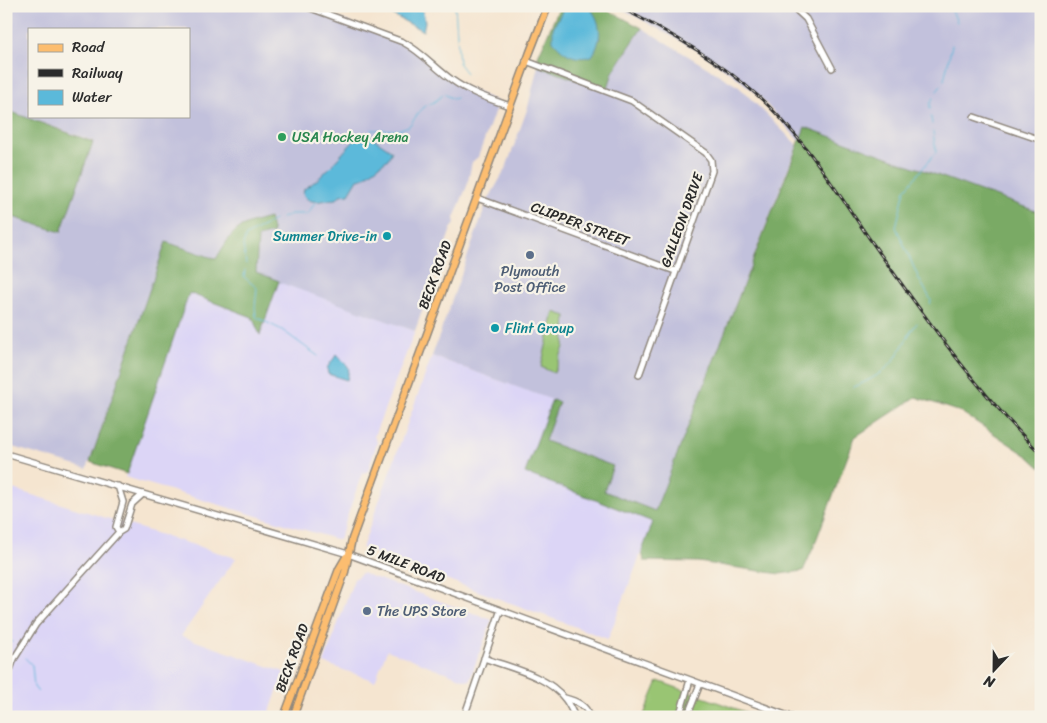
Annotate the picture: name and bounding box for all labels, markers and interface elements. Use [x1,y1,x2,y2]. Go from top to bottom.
legend [28,28,190,118]
text: Road [72,34,105,60]
text: Railway [72,60,123,86]
text: Water [72,84,112,110]
place label: USA Hockey Arena [292,125,409,150]
marker: USA Hockey Arena [276,131,288,143]
street label: GALLEON DRIVE [653,168,711,271]
street label: CLIPPER STREET [527,195,634,254]
place label: Summer Drive-in [273,224,377,249]
marker: Summer Drive-in [381,230,393,242]
street label: BECK ROAD [411,236,459,313]
marker: Plymouth Post Office [524,249,536,261]
place label: Plymouth Post Office [494,259,566,300]
place label: Flint Group [505,316,574,341]
marker: Flint Group [489,322,501,334]
street label: 5 MILE ROAD [363,538,449,591]
place label: The UPS Store [377,599,467,624]
marker: The UPS Store [361,605,373,617]
street label: BECK ROAD [268,619,316,696]
north arrow [970,646,1020,696]
text: N [980,668,999,695]

